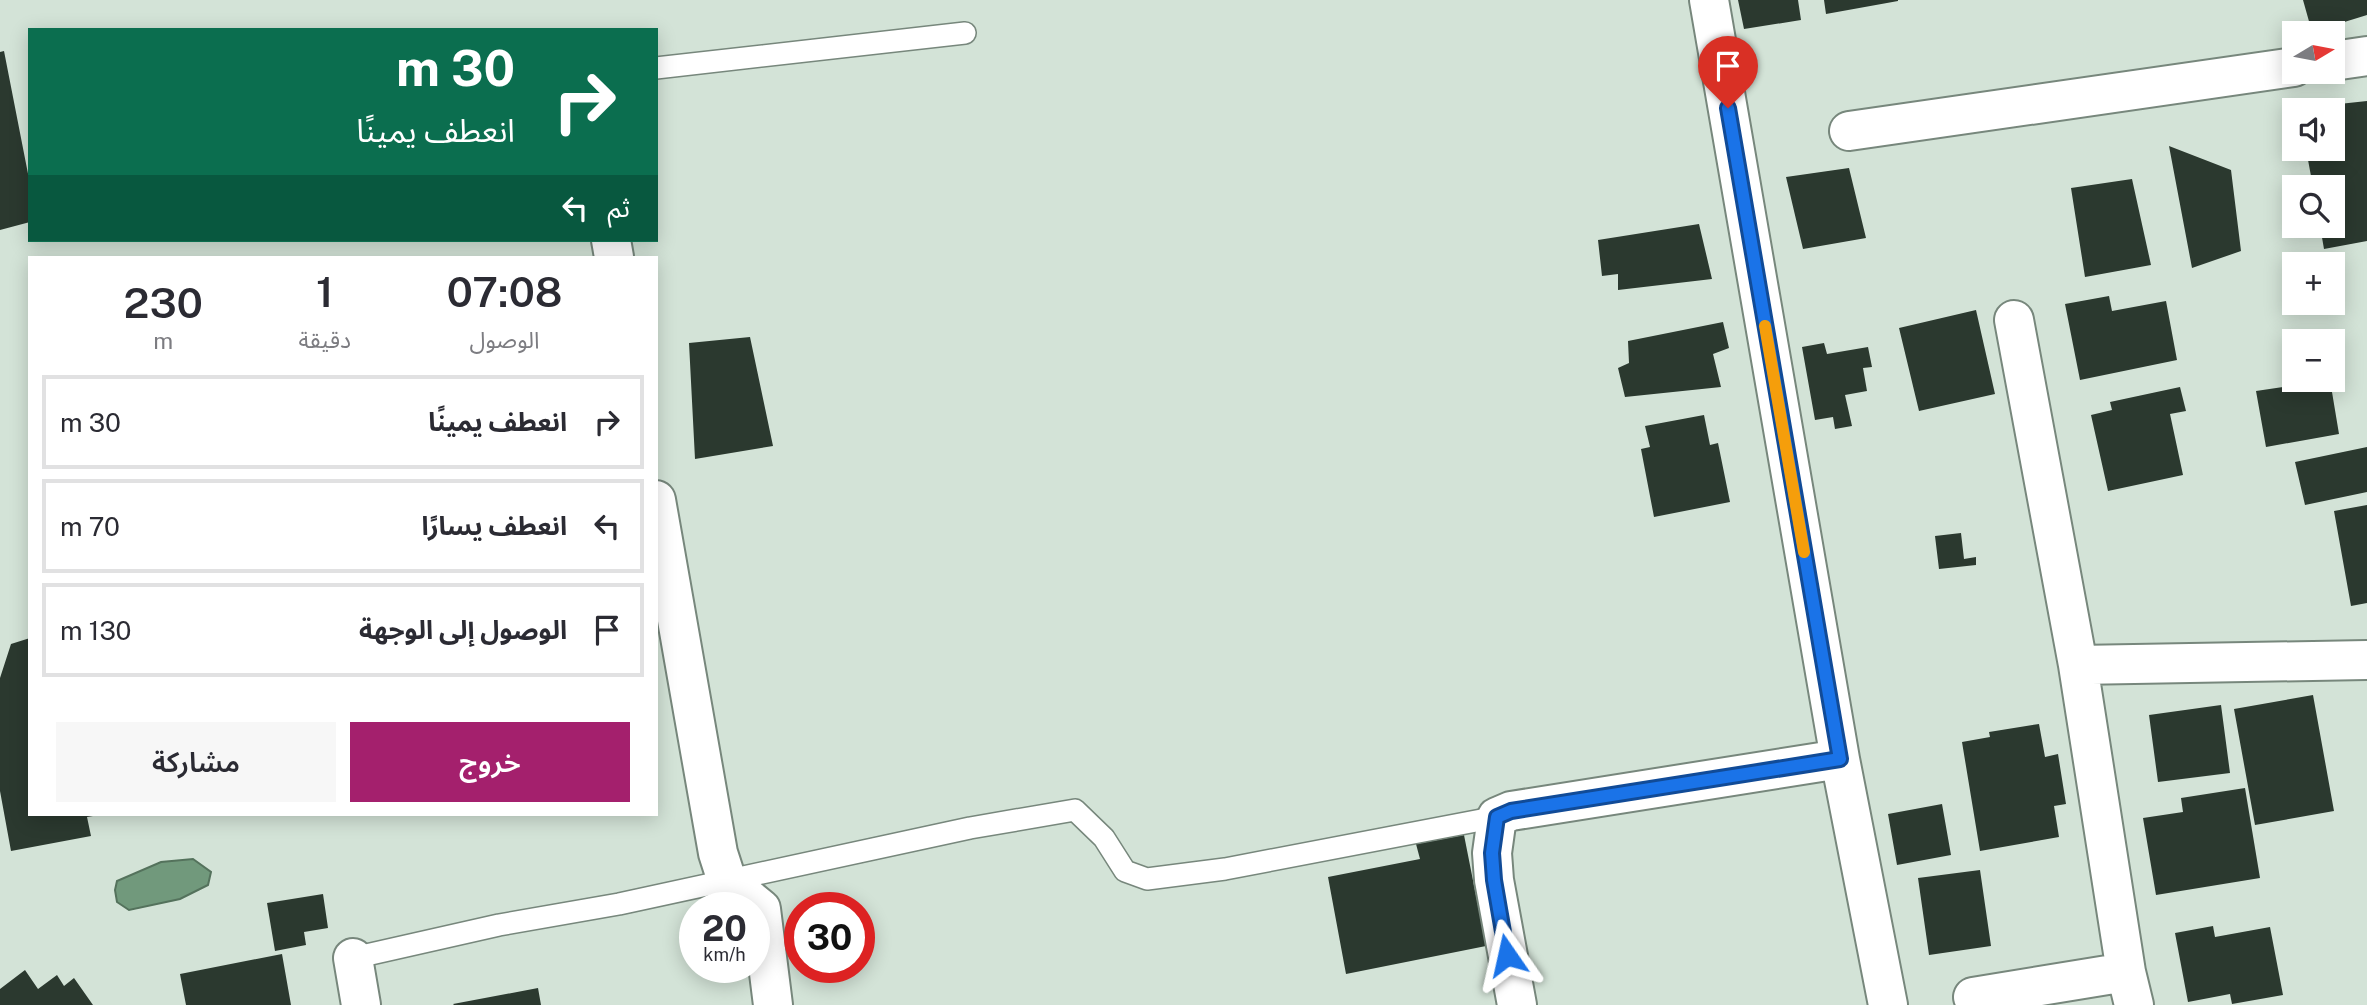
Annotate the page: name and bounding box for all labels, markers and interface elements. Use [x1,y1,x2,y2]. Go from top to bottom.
north arrow [2282,21,2345,84]
map controls [2282,21,2345,392]
pin [1698,36,1758,108]
text: 30 m [396,39,515,97]
icon: arrive [1709,47,1747,85]
icon: right [539,56,630,147]
button: sound [2282,98,2345,161]
text: انعطف يمينًا [356,112,515,149]
button: search [2282,175,2345,238]
icon: left [556,189,594,227]
text: ثم [608,192,630,223]
button: + [2282,252,2345,315]
text: 1 [316,267,334,316]
text: 07:08 [446,267,562,316]
text: 230 [124,278,203,327]
text: دقيقة [299,326,351,353]
text: الوصول [470,326,539,353]
text: m [153,327,173,354]
button: − [2282,329,2345,392]
icon: right [588,403,626,441]
text: انعطف يمينًا [428,406,567,437]
text: 30 m [60,407,121,438]
icon: left [588,507,626,545]
text: انعطف يسارًا [421,510,567,541]
text: 70 m [60,511,120,542]
icon: arrive [588,611,626,649]
text: الوصول إلى الوجهة [359,614,567,645]
text: 130 m [60,615,132,646]
button: مشاركة [56,722,336,802]
button: خروج [350,722,630,802]
speed limit sign: 30 [784,892,875,983]
text: 20 [702,908,747,949]
position arrow [1470,918,1544,992]
text: km/h [703,944,746,965]

